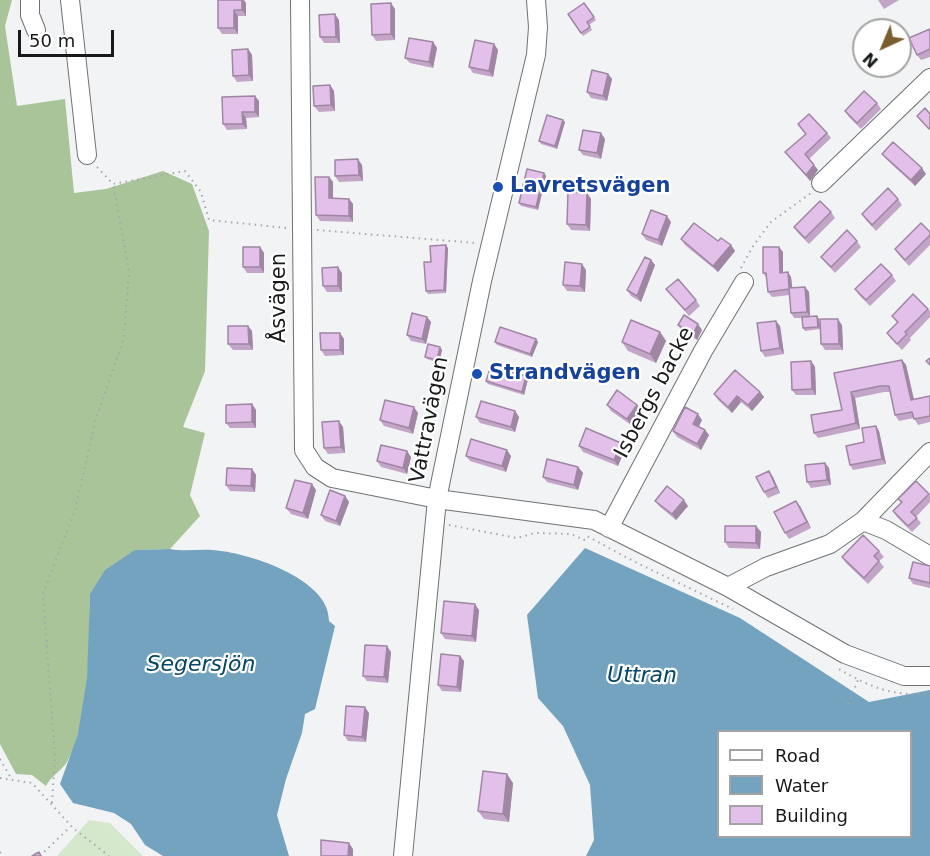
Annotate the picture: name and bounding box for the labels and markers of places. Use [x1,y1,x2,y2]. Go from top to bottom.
place label: Lavretsvägen [510,174,670,200]
marker: Lavretsvägen [491,180,505,194]
place label: Strandvägen [489,361,641,387]
marker: Strandvägen [470,367,484,381]

